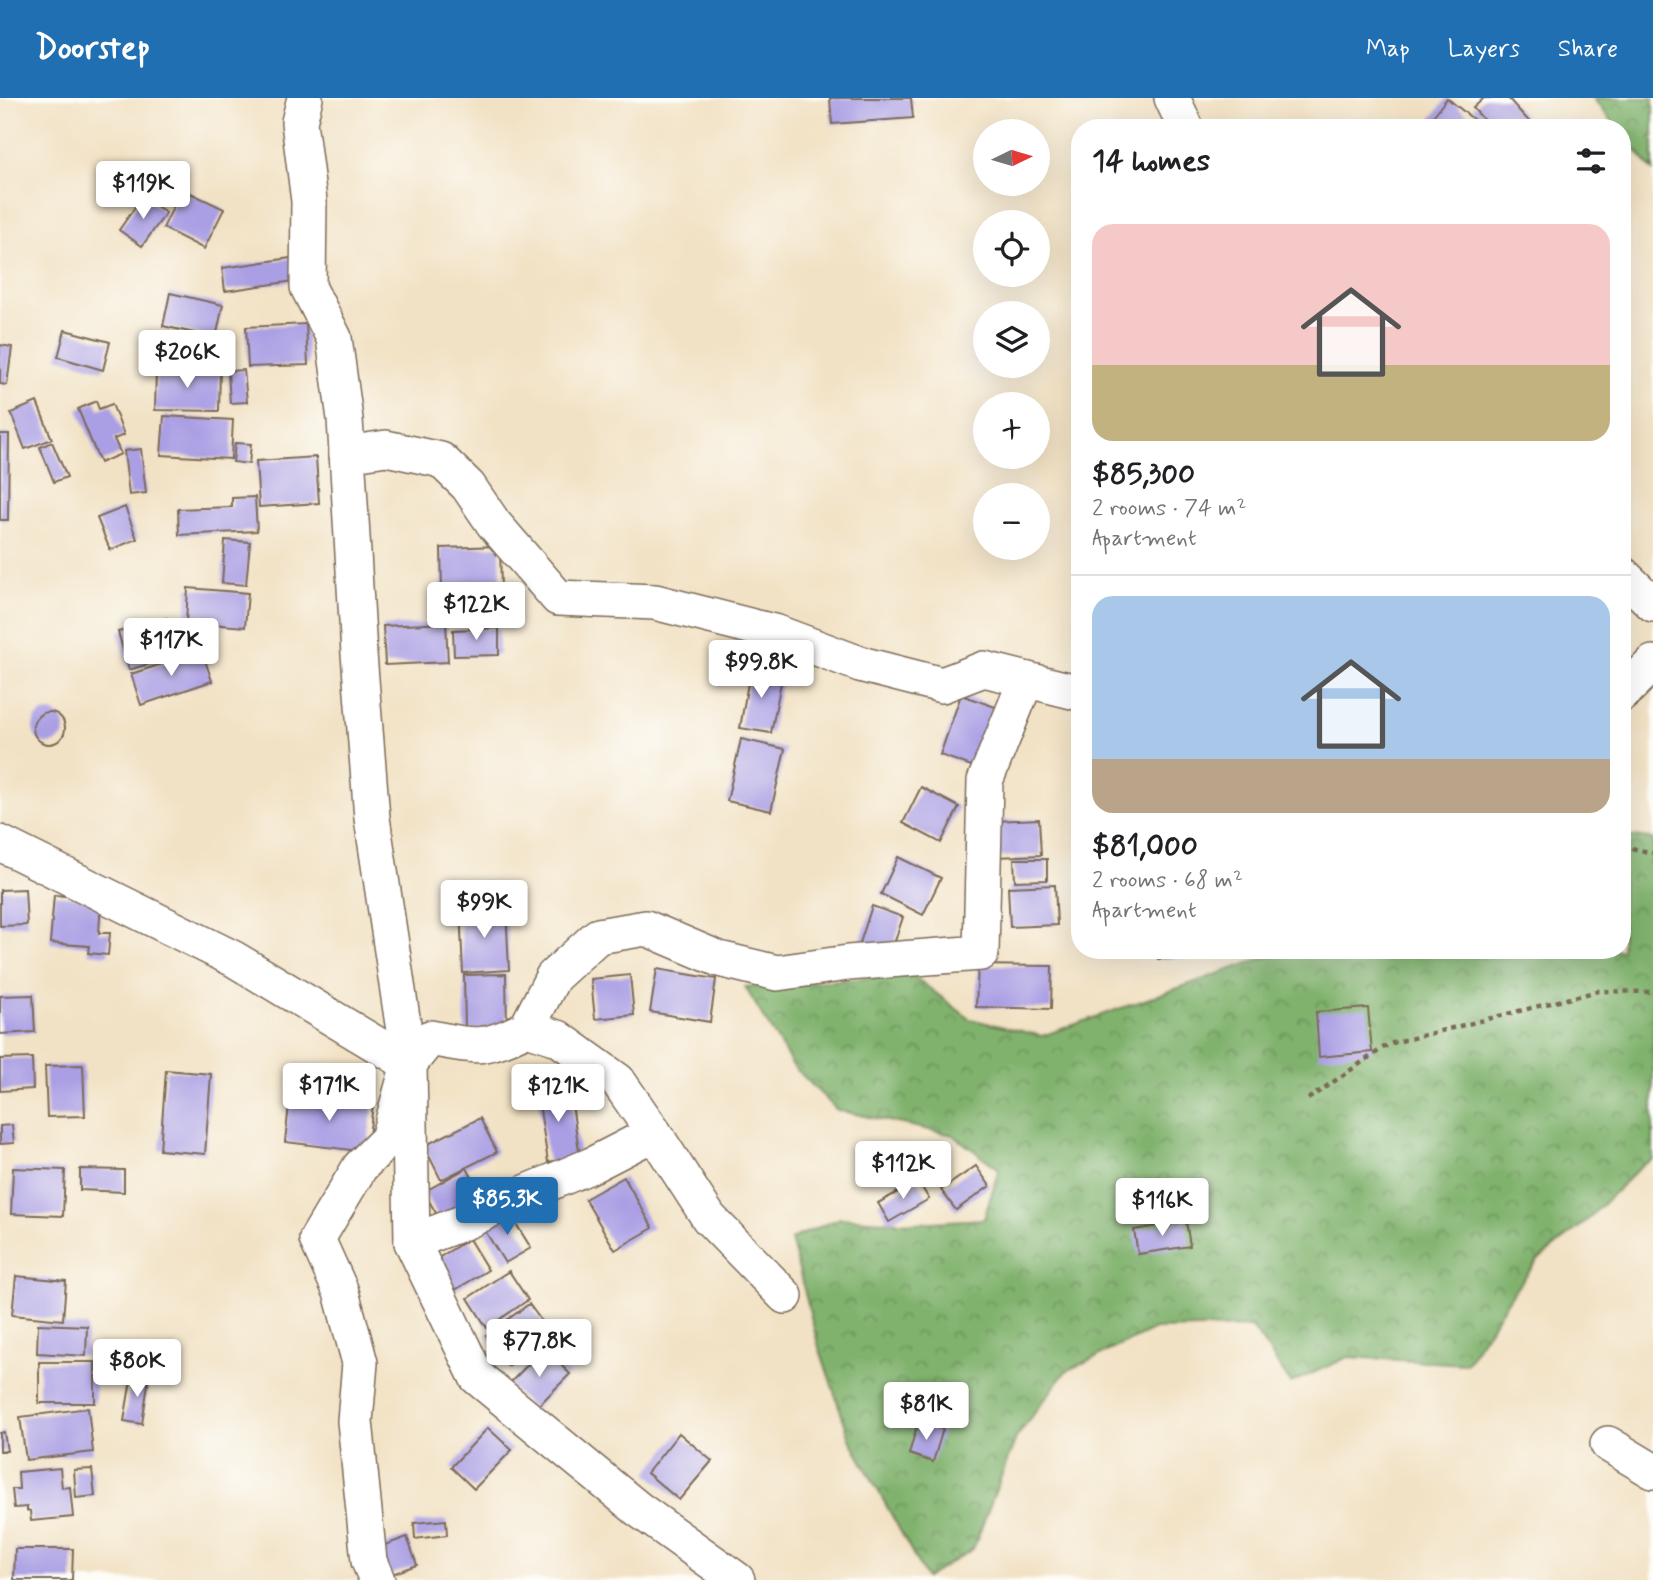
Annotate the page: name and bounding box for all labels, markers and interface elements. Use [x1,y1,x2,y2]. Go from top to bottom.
text: Doorstep [35,27,150,71]
text: Map [1366,34,1410,65]
text: Layers [1448,34,1520,65]
text: Share [1558,34,1618,65]
north arrow [973,119,1050,196]
map controls [973,119,1050,560]
text: 14 homes [1092,142,1210,181]
icon: filters [1572,142,1610,180]
pin: $119K [94,162,192,221]
text: $119K [112,169,174,199]
button: locate [973,210,1050,287]
icon: home [1288,269,1414,395]
button: layers [973,301,1050,378]
pin: $206K [138,330,236,390]
text: $206K [154,338,220,368]
button: + [973,392,1050,469]
text: $85,300 [1092,455,1195,494]
button: − [973,483,1050,560]
text: 2 rooms · 74 m² [1092,494,1247,524]
text: Apartment [1092,524,1197,554]
pin: $122K [427,582,525,642]
text: $122K [443,590,509,620]
pin: $117K [122,618,220,678]
text: $117K [140,626,202,656]
pin: $99.8K [704,640,818,700]
icon: home [1288,641,1414,767]
text: $99.8K [725,648,797,678]
text: $81,000 [1092,827,1198,866]
text: 2 rooms · 68 m² [1092,866,1243,896]
pin: $99K [443,880,525,940]
text: $99K [457,888,511,918]
text: Apartment [1092,896,1197,926]
pin: $171K [280,1063,378,1123]
pin: $121K [509,1065,607,1124]
text: $171K [299,1071,359,1101]
text: $121K [527,1072,589,1102]
pin: $112K [854,1142,952,1201]
text: $112K [871,1149,935,1179]
pin: $85.3K [450,1178,564,1237]
pin: $116K [1113,1178,1211,1238]
text: $85.3K [472,1185,542,1215]
text: $116K [1132,1186,1192,1216]
pin: $77.8K [482,1320,596,1379]
text: $77.8K [502,1327,576,1357]
pin: $80K [96,1340,178,1399]
text: $80K [109,1347,165,1377]
pin: $81K [885,1382,967,1442]
text: $81K [900,1390,952,1420]

